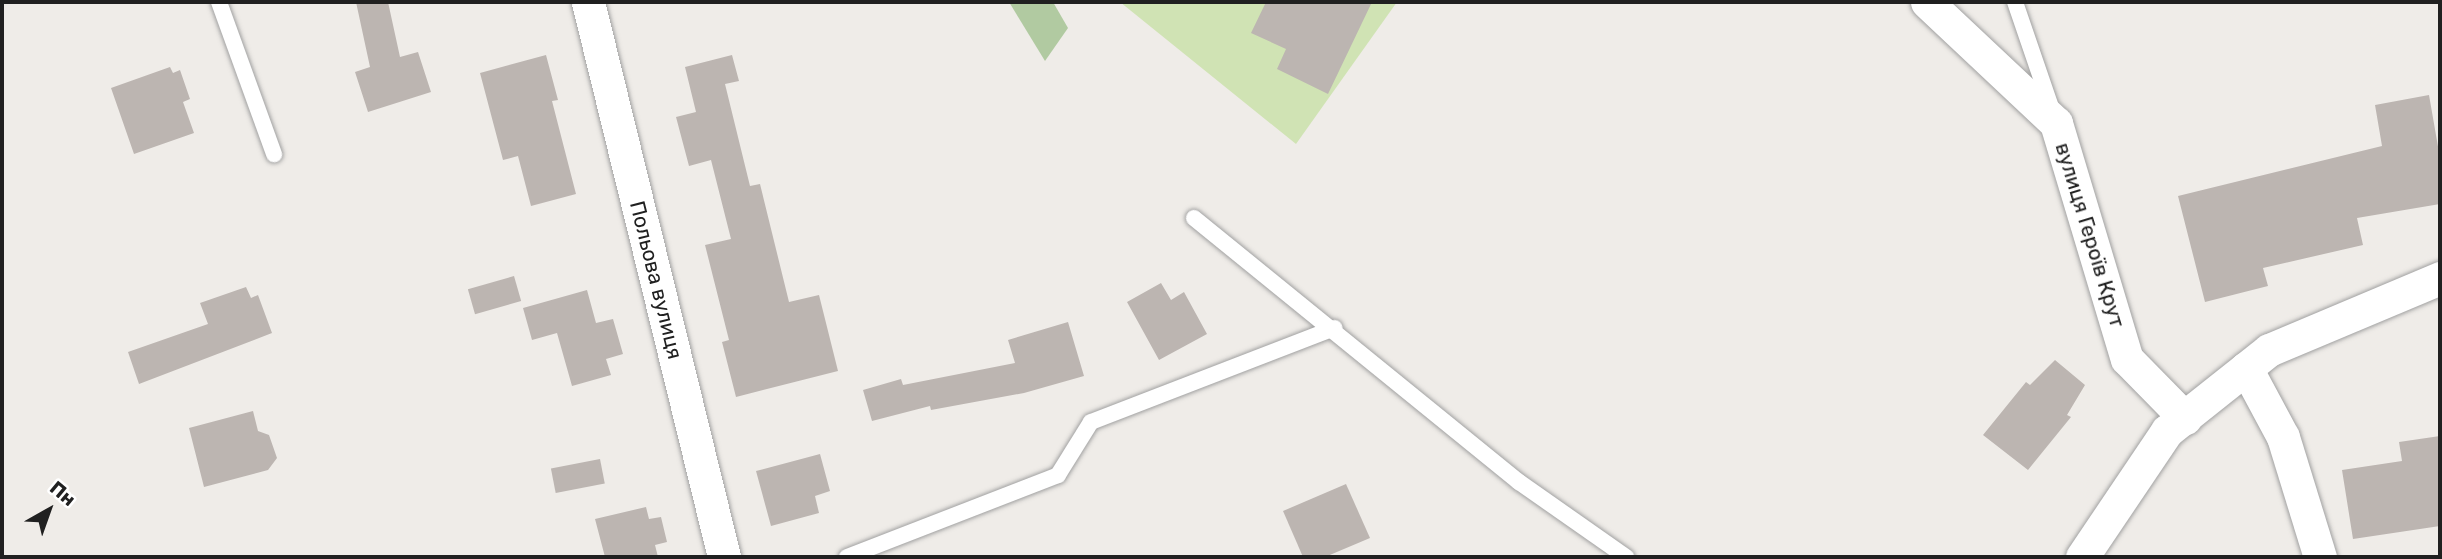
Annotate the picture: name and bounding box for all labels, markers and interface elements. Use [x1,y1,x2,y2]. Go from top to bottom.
street label: вулиця Героїв Крут [2050,140,2130,330]
street label: Польова вулиця [624,198,688,362]
north arrow [14,475,84,545]
text: Пн [45,476,80,511]

